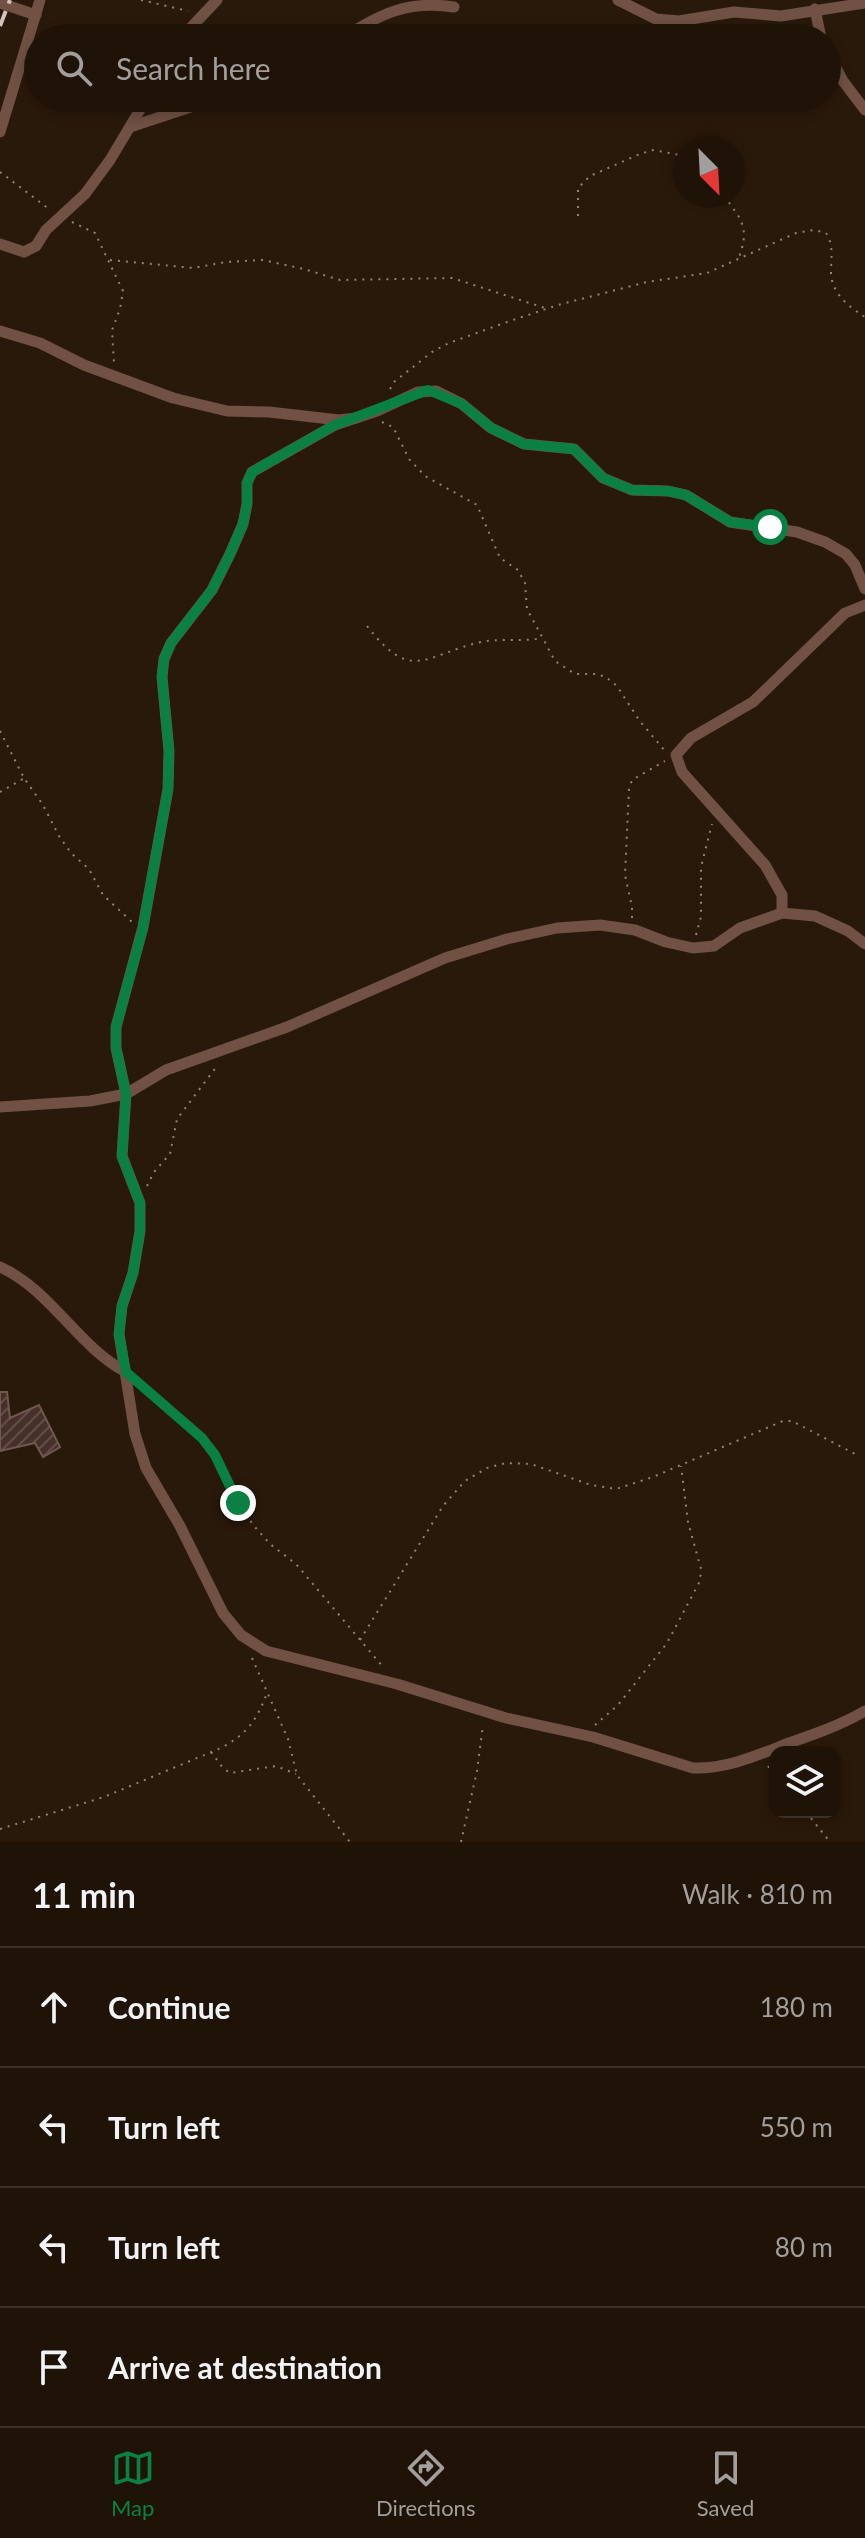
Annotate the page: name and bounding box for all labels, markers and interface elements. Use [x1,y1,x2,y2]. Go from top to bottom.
search box [24,24,841,112]
icon: search [52,46,96,90]
text: Search here [116,50,271,86]
north arrow [673,136,745,208]
route start [752,509,788,545]
route end [220,1485,256,1521]
map controls [769,1746,841,1818]
button: layers [769,1746,841,1818]
text: 11 min [32,1874,136,1915]
text: Walk · 810 m [682,1878,833,1910]
icon: ahead [32,1985,76,2029]
text: Continue [108,1989,231,2025]
text: 180 m [760,1991,833,2023]
icon: left [32,2105,76,2149]
text: Turn left [108,2109,220,2145]
text: 550 m [760,2111,833,2143]
icon: left [32,2225,76,2269]
text: Turn left [108,2229,220,2265]
text: 80 m [775,2231,833,2263]
icon: arrive [32,2345,76,2389]
text: Arrive at destination [108,2349,382,2385]
tab: Map [111,2446,155,2521]
tab: Directions [376,2446,475,2521]
tab: Saved [697,2446,754,2521]

